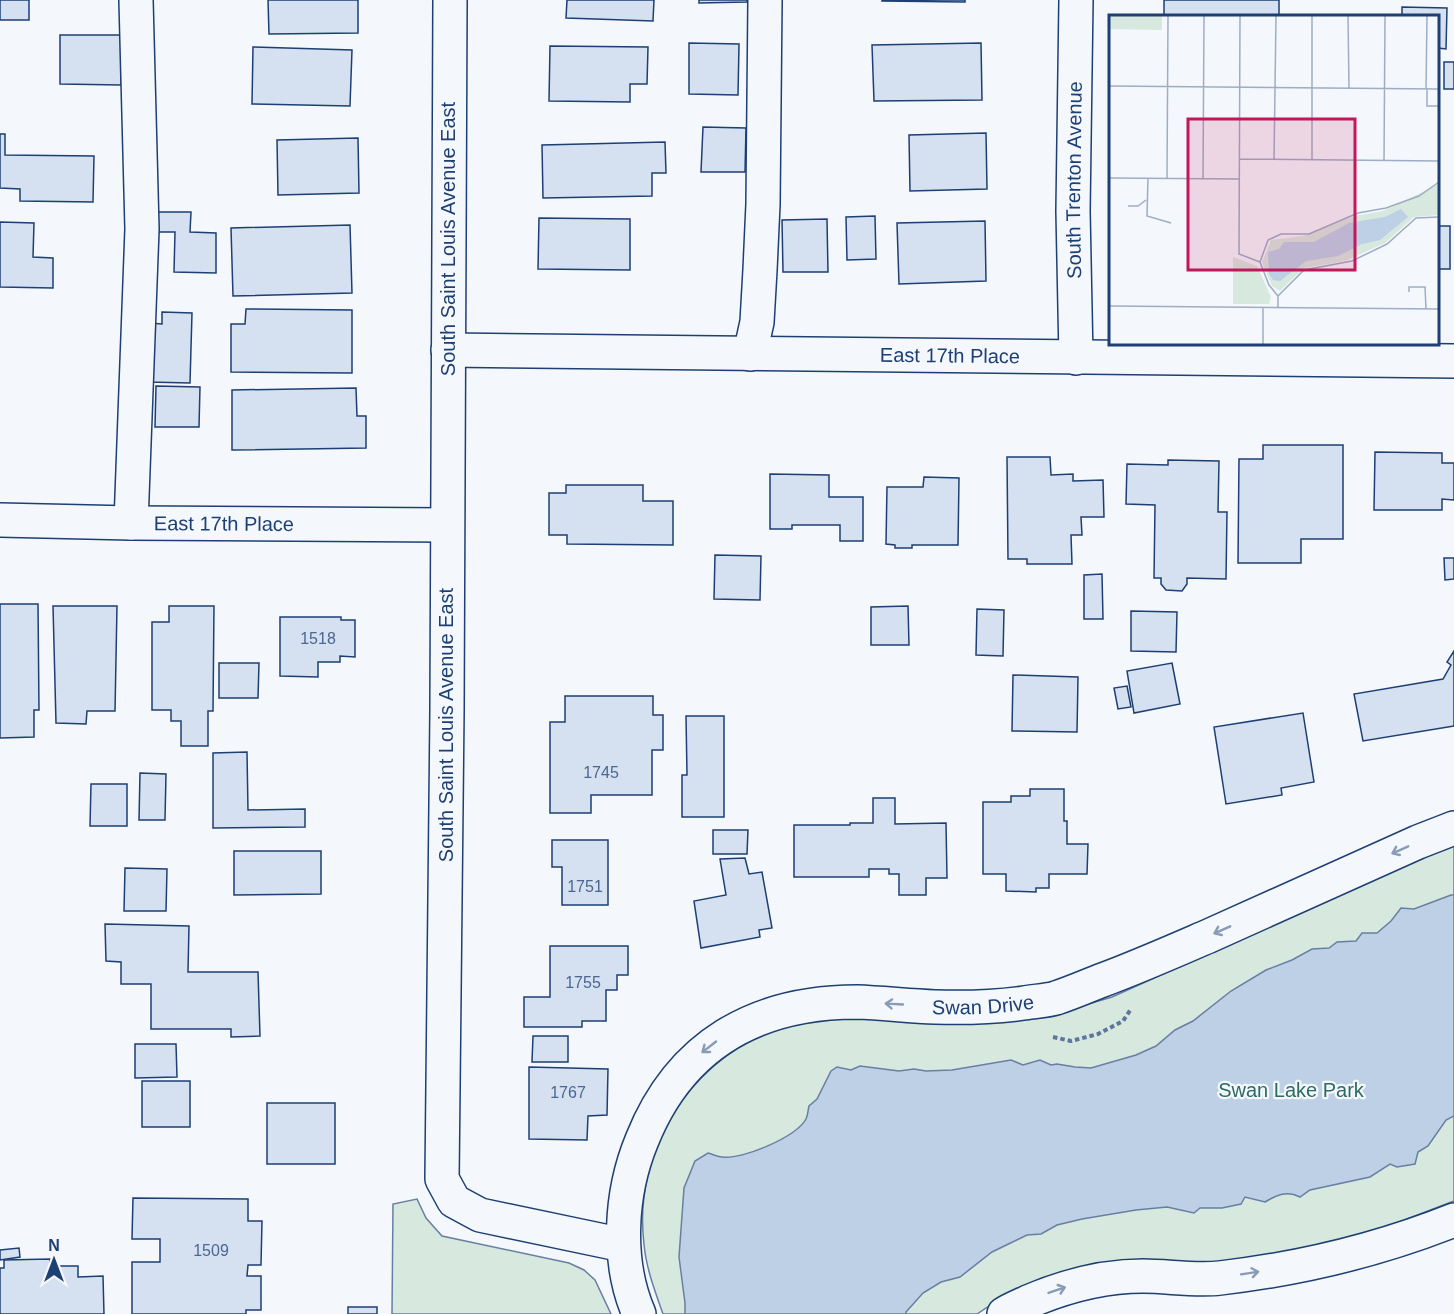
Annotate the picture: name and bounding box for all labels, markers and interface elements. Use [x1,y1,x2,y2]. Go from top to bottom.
inset map [1109,15,1439,345]
street label: South Trenton Avenue [1062,81,1086,279]
street label: South Saint Louis Avenue East [437,101,459,376]
street label: East 17th Place [880,344,1020,367]
street label: East 17th Place [154,512,294,535]
street label: South Saint Louis Avenue East [435,587,457,862]
house number: 1518 [300,630,336,647]
house number: 1745 [583,764,619,781]
one-way arrow [1391,845,1409,857]
house number: 1751 [567,878,603,895]
one-way arrow [1213,925,1231,936]
house number: 1755 [565,974,601,991]
street label: Swan Drive [932,991,1035,1018]
one-way arrow [884,999,904,1010]
one-way arrow [701,1041,717,1054]
park label: Swan Lake Park [1218,1079,1365,1101]
house number: 1767 [550,1084,586,1101]
north arrow [24,1230,84,1290]
text: N [48,1237,60,1254]
house number: 1509 [193,1242,229,1259]
one-way arrow [1240,1268,1259,1279]
one-way arrow [1047,1284,1066,1295]

